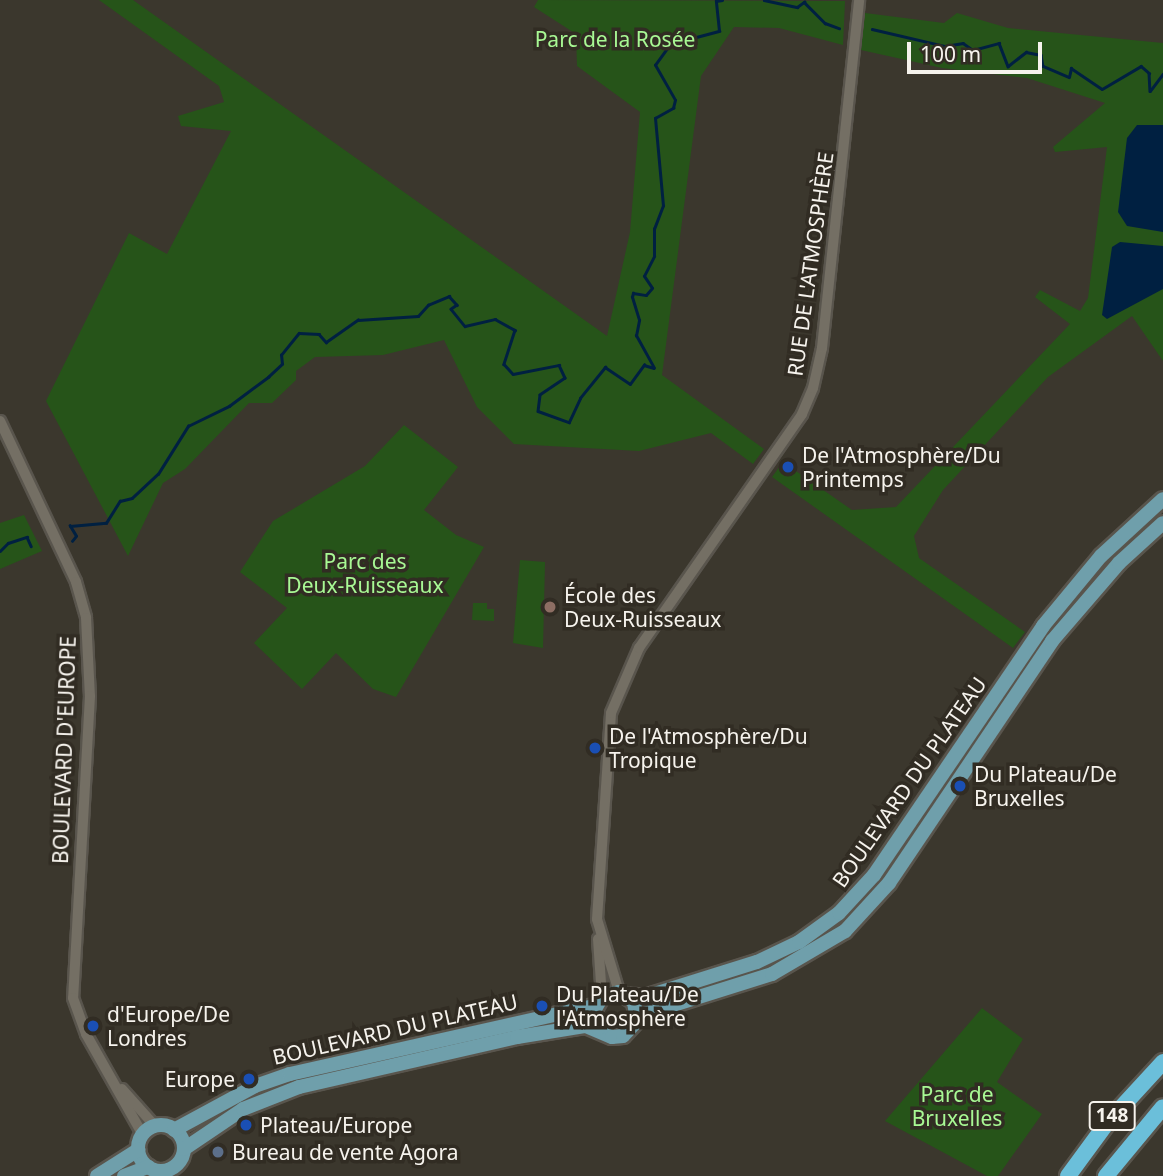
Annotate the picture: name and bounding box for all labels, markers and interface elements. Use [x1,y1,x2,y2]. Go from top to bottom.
park label: Parc de la Rosée [535,26,695,52]
scale bar [911,28,1046,72]
text: 100 m [920,40,981,68]
street label: RUE DE L'ATMOSPHÈRE [782,150,838,378]
place label: De l'Atmosphère/Du Printemps [802,442,1001,492]
marker: De l'Atmosphère/Du Printemps [780,459,796,475]
park label: Parc des Deux-Ruisseaux [286,548,444,598]
place label: École des Deux-Ruisseaux [564,582,721,632]
marker: École des Deux-Ruisseaux [542,599,558,615]
street label: BOULEVARD D'EUROPE [47,636,81,864]
street label: BOULEVARD DU PLATEAU [827,672,991,892]
place label: De l'Atmosphère/Du Tropique [609,723,808,773]
marker: De l'Atmosphère/Du Tropique [587,740,603,756]
place label: Du Plateau/De Bruxelles [974,761,1117,811]
marker: Du Plateau/De Bruxelles [952,778,968,794]
place label: Du Plateau/De l'Atmosphère [556,981,699,1031]
street label: BOULEVARD DU PLATEAU [270,988,520,1070]
marker: Du Plateau/De l'Atmosphère [534,998,550,1014]
place label: d'Europe/De Londres [107,1001,230,1051]
marker: d'Europe/De Londres [85,1018,101,1034]
place label: Europe [165,1066,235,1092]
marker: Europe [241,1071,257,1087]
park label: Parc de Bruxelles [912,1081,1002,1131]
road number: 148 [1088,1100,1136,1132]
place label: Plateau/Europe [260,1112,412,1138]
marker: Plateau/Europe [238,1117,254,1133]
place label: Bureau de vente Agora [232,1139,459,1165]
marker: Bureau de vente Agora [210,1144,226,1160]

